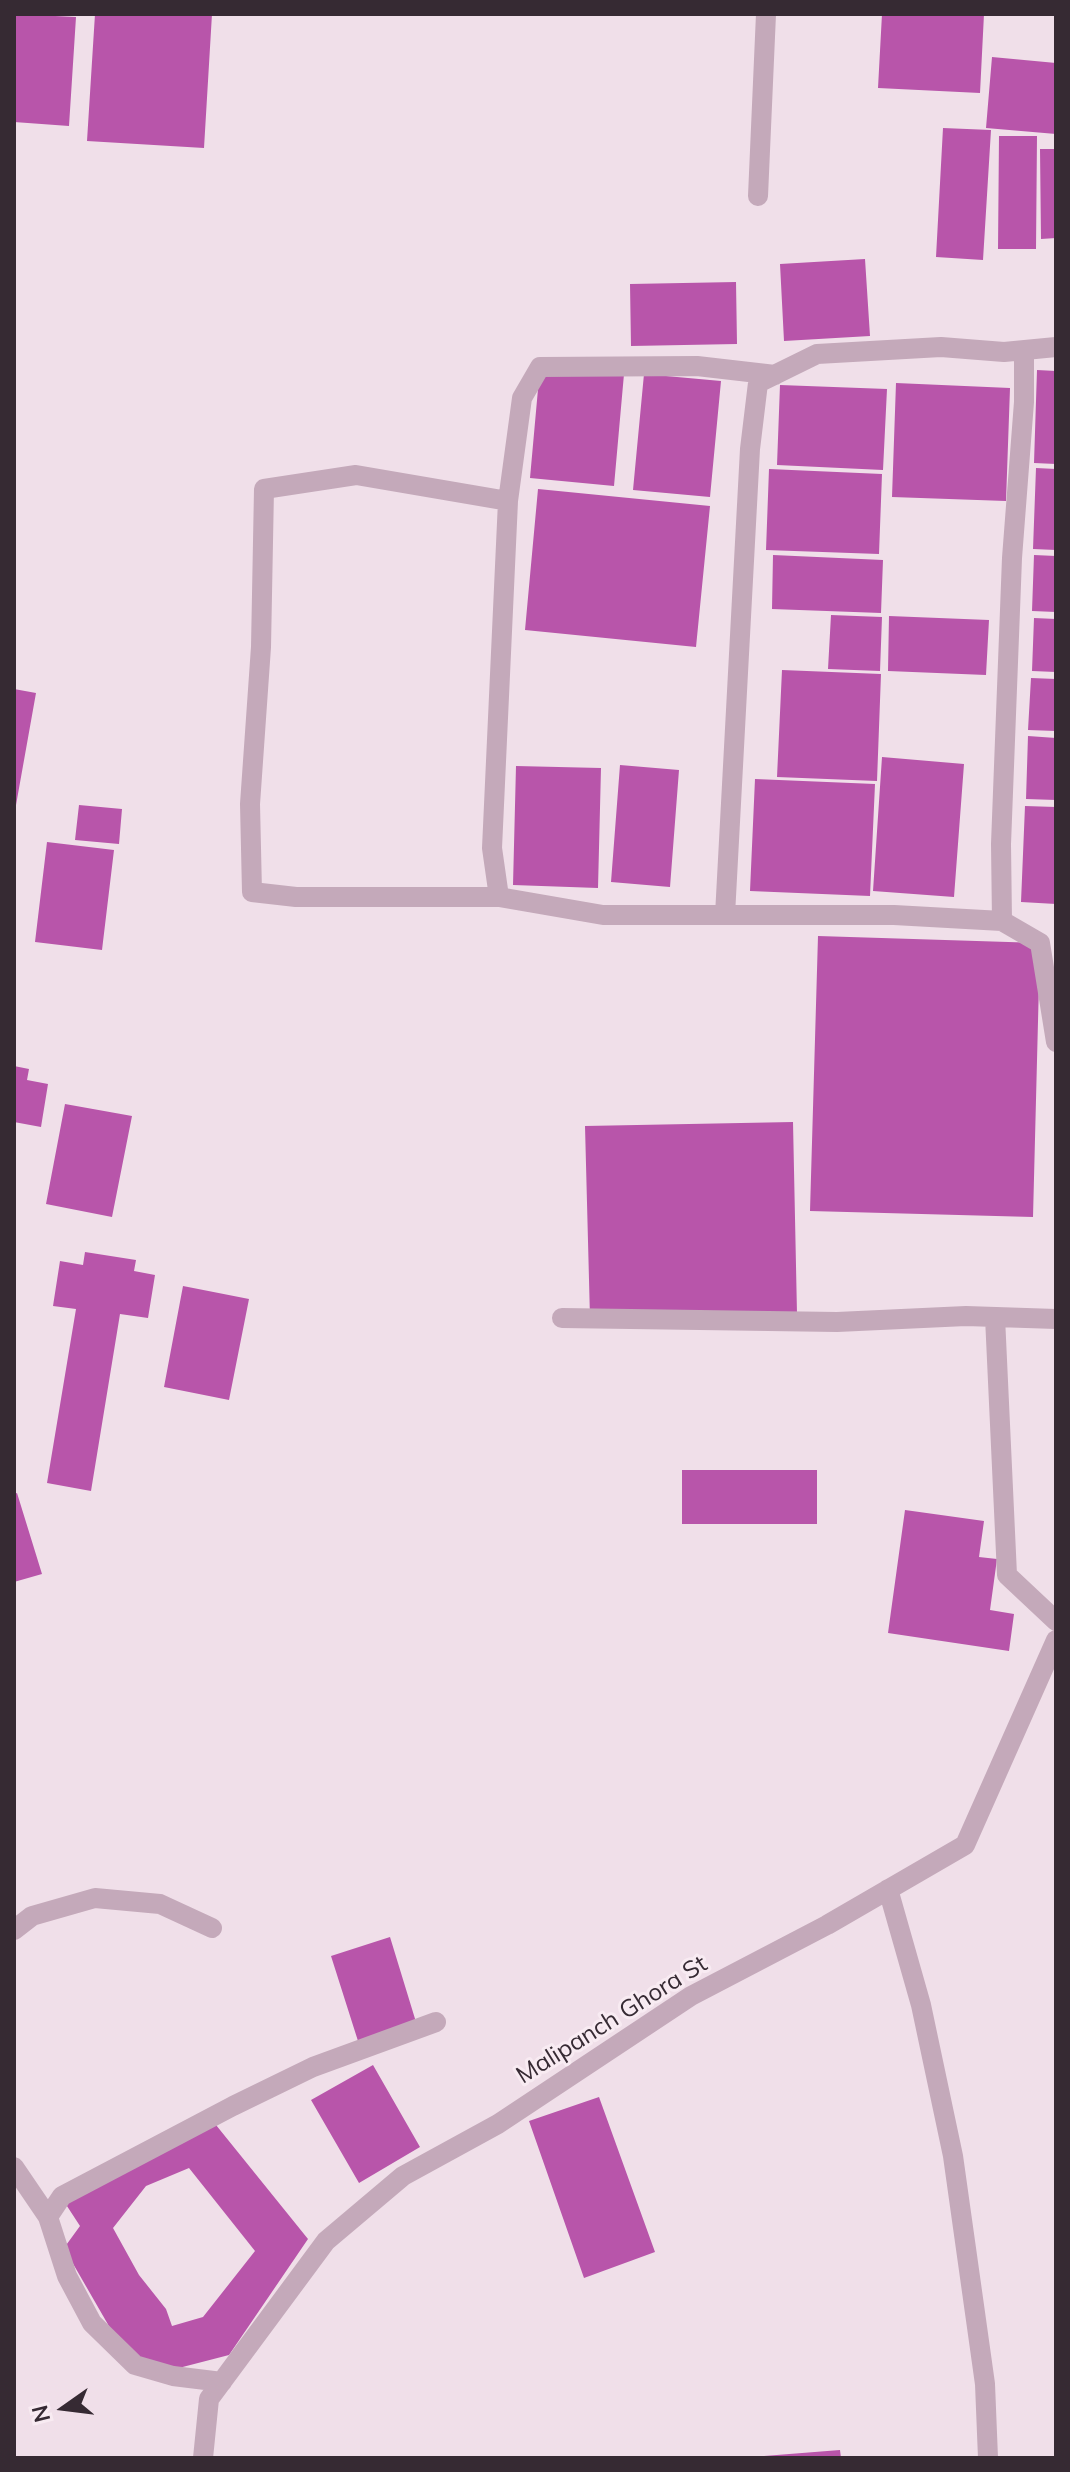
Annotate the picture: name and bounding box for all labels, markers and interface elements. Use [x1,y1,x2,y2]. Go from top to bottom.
street label: Malipanch Ghora St [511,1950,713,2090]
north arrow [24,2368,104,2448]
text: N [25,2402,56,2425]

